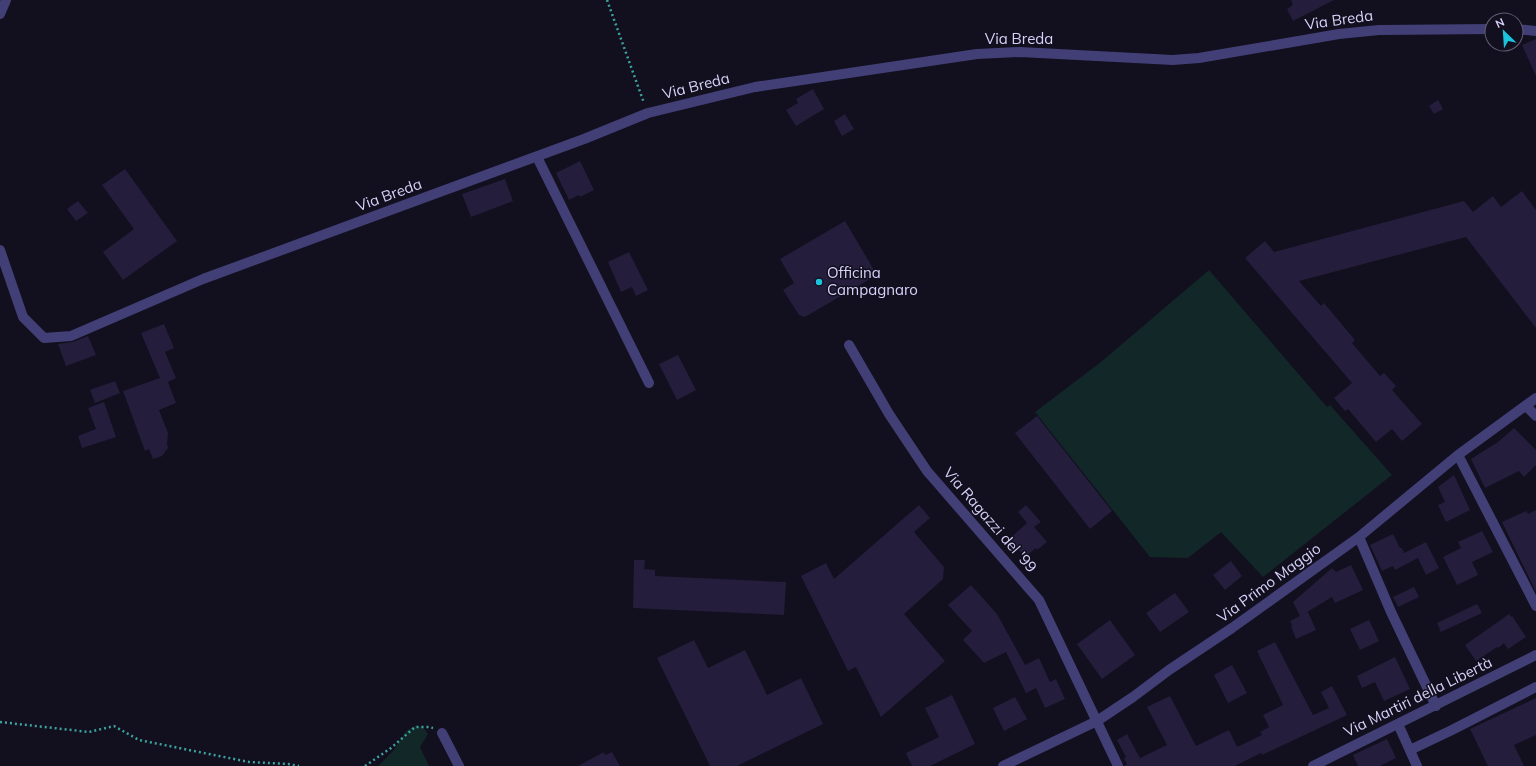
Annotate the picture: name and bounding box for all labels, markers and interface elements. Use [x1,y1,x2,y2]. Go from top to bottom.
street label: Via Breda [1304,5,1374,34]
north arrow [1484,12,1524,52]
text: N [1493,15,1506,31]
street label: Via Breda [985,29,1053,48]
street label: Via Breda [660,68,731,103]
street label: Via Breda [353,174,424,215]
place label: Officina Campagnaro [827,263,918,299]
marker: Officina Campagnaro [814,277,824,287]
street label: Via Ragazzi del '99 [939,463,1041,576]
street label: Via Primo Maggio [1213,539,1324,627]
street label: Via Martiri della Libertà [1341,652,1495,741]

